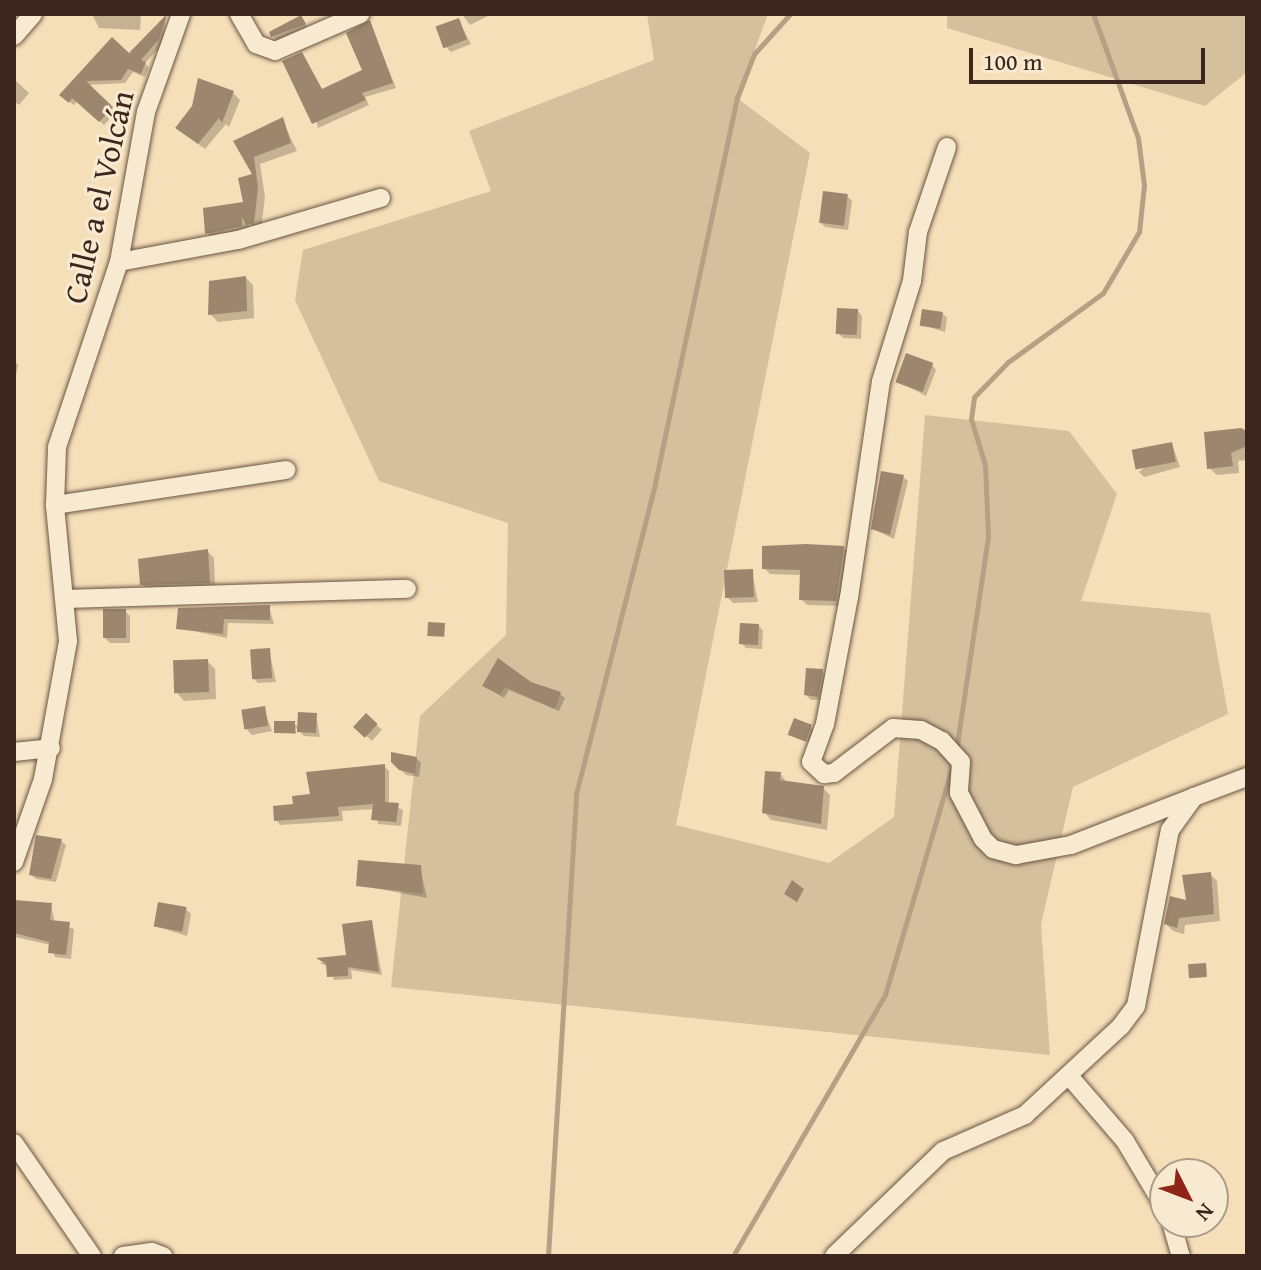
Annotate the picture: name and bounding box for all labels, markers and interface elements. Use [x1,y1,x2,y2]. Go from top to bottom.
scale bar [973,32,1209,82]
text: 100 m [983,44,1043,79]
street label: Calle a el Volcán [56,87,142,307]
north arrow [1149,1158,1229,1238]
text: N [1189,1197,1222,1229]

